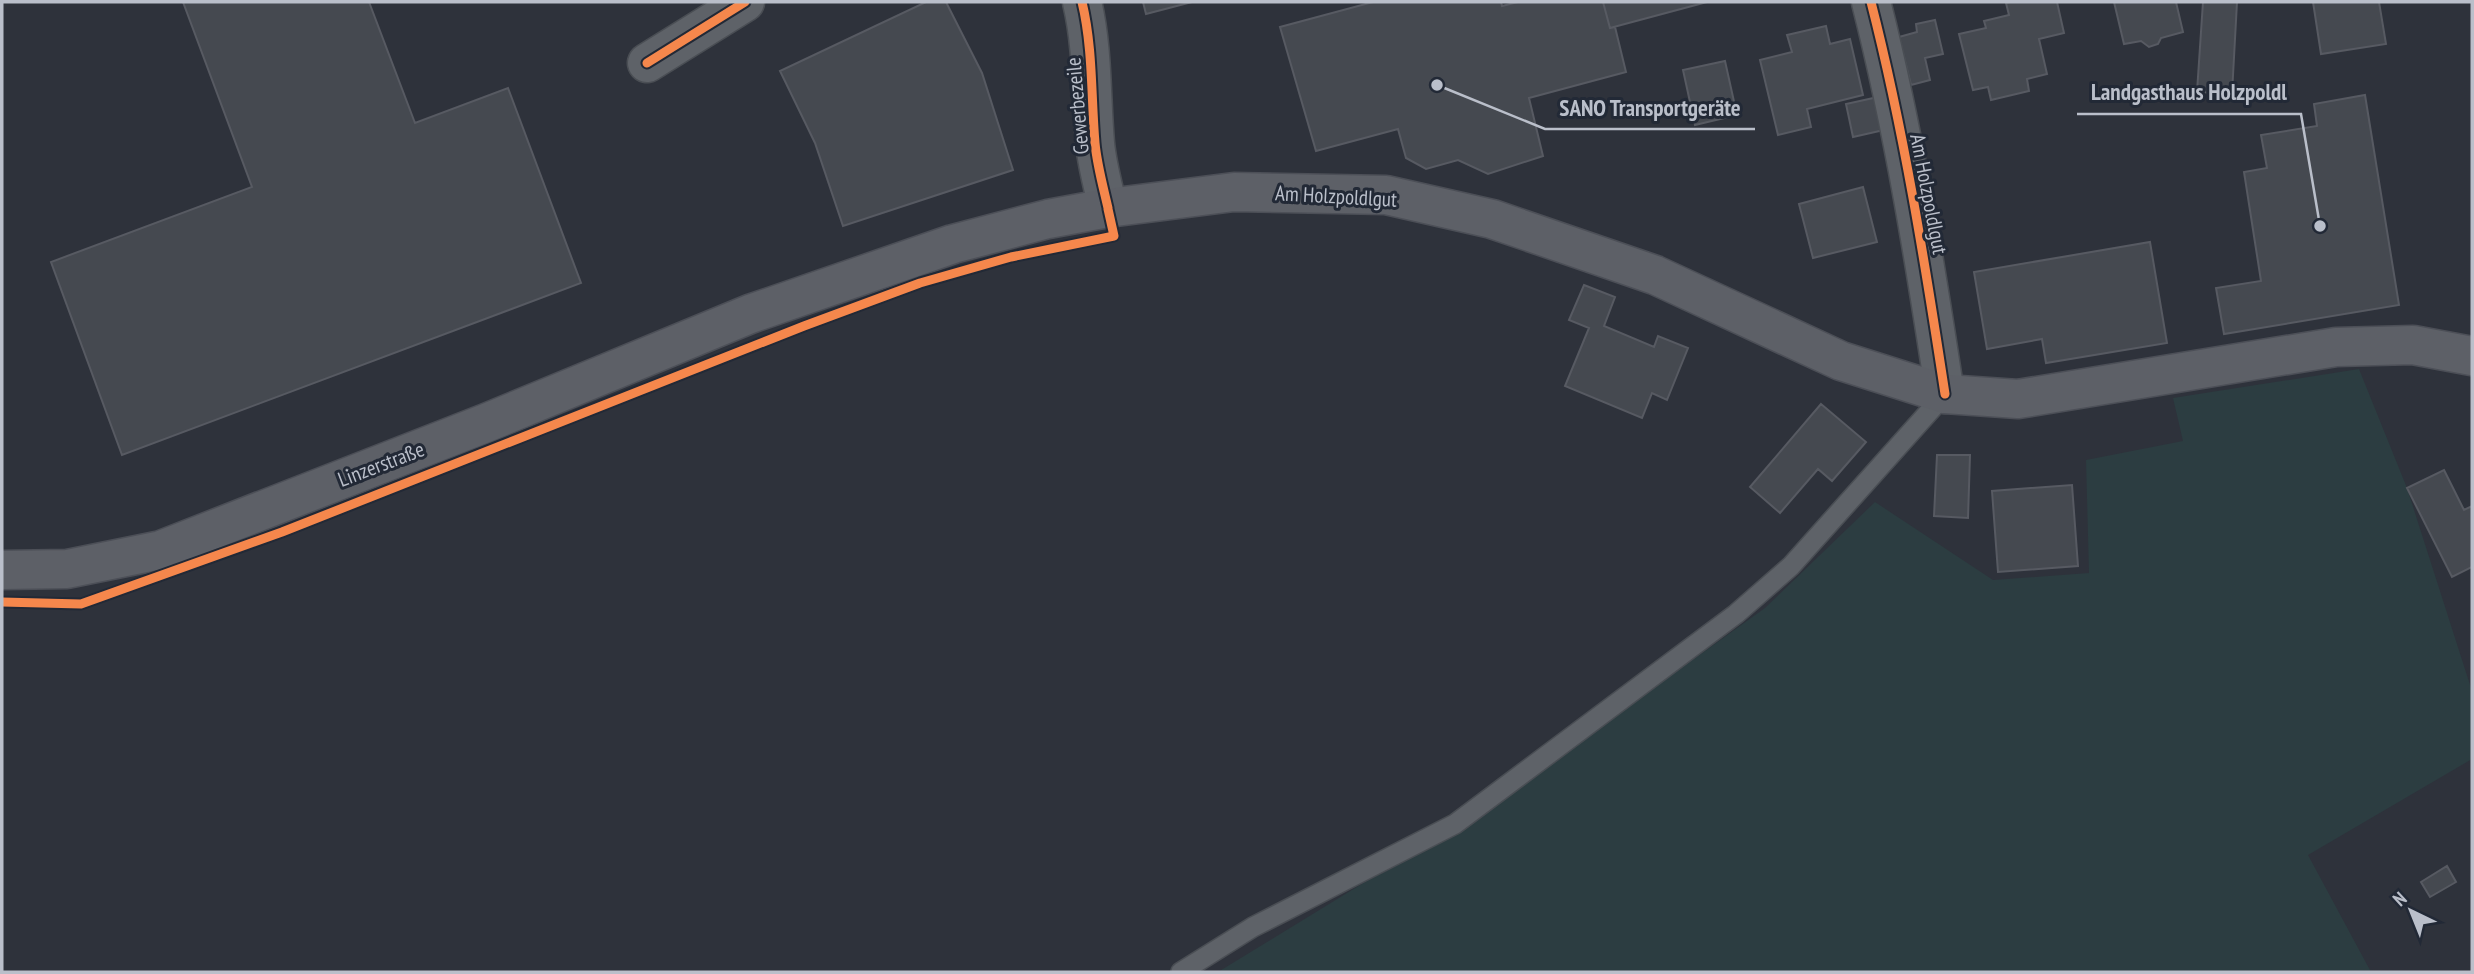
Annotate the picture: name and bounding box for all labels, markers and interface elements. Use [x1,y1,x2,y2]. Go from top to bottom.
street label: Gewerbezeile [1059,56,1095,156]
callout: Landgasthaus Holzpoldl [2077,70,2301,114]
text: Landgasthaus Holzpoldl [2091,77,2287,106]
callout: SANO Transportgeräte [1545,85,1755,129]
text: SANO Transportgeräte [1559,93,1741,122]
street label: Am Holzpoldlgut [1904,132,1954,257]
street label: Am Holzpoldlgut [1274,179,1398,213]
street label: Linzerstraße [334,435,428,493]
north arrow [2376,876,2446,946]
text: N [2387,886,2411,911]

